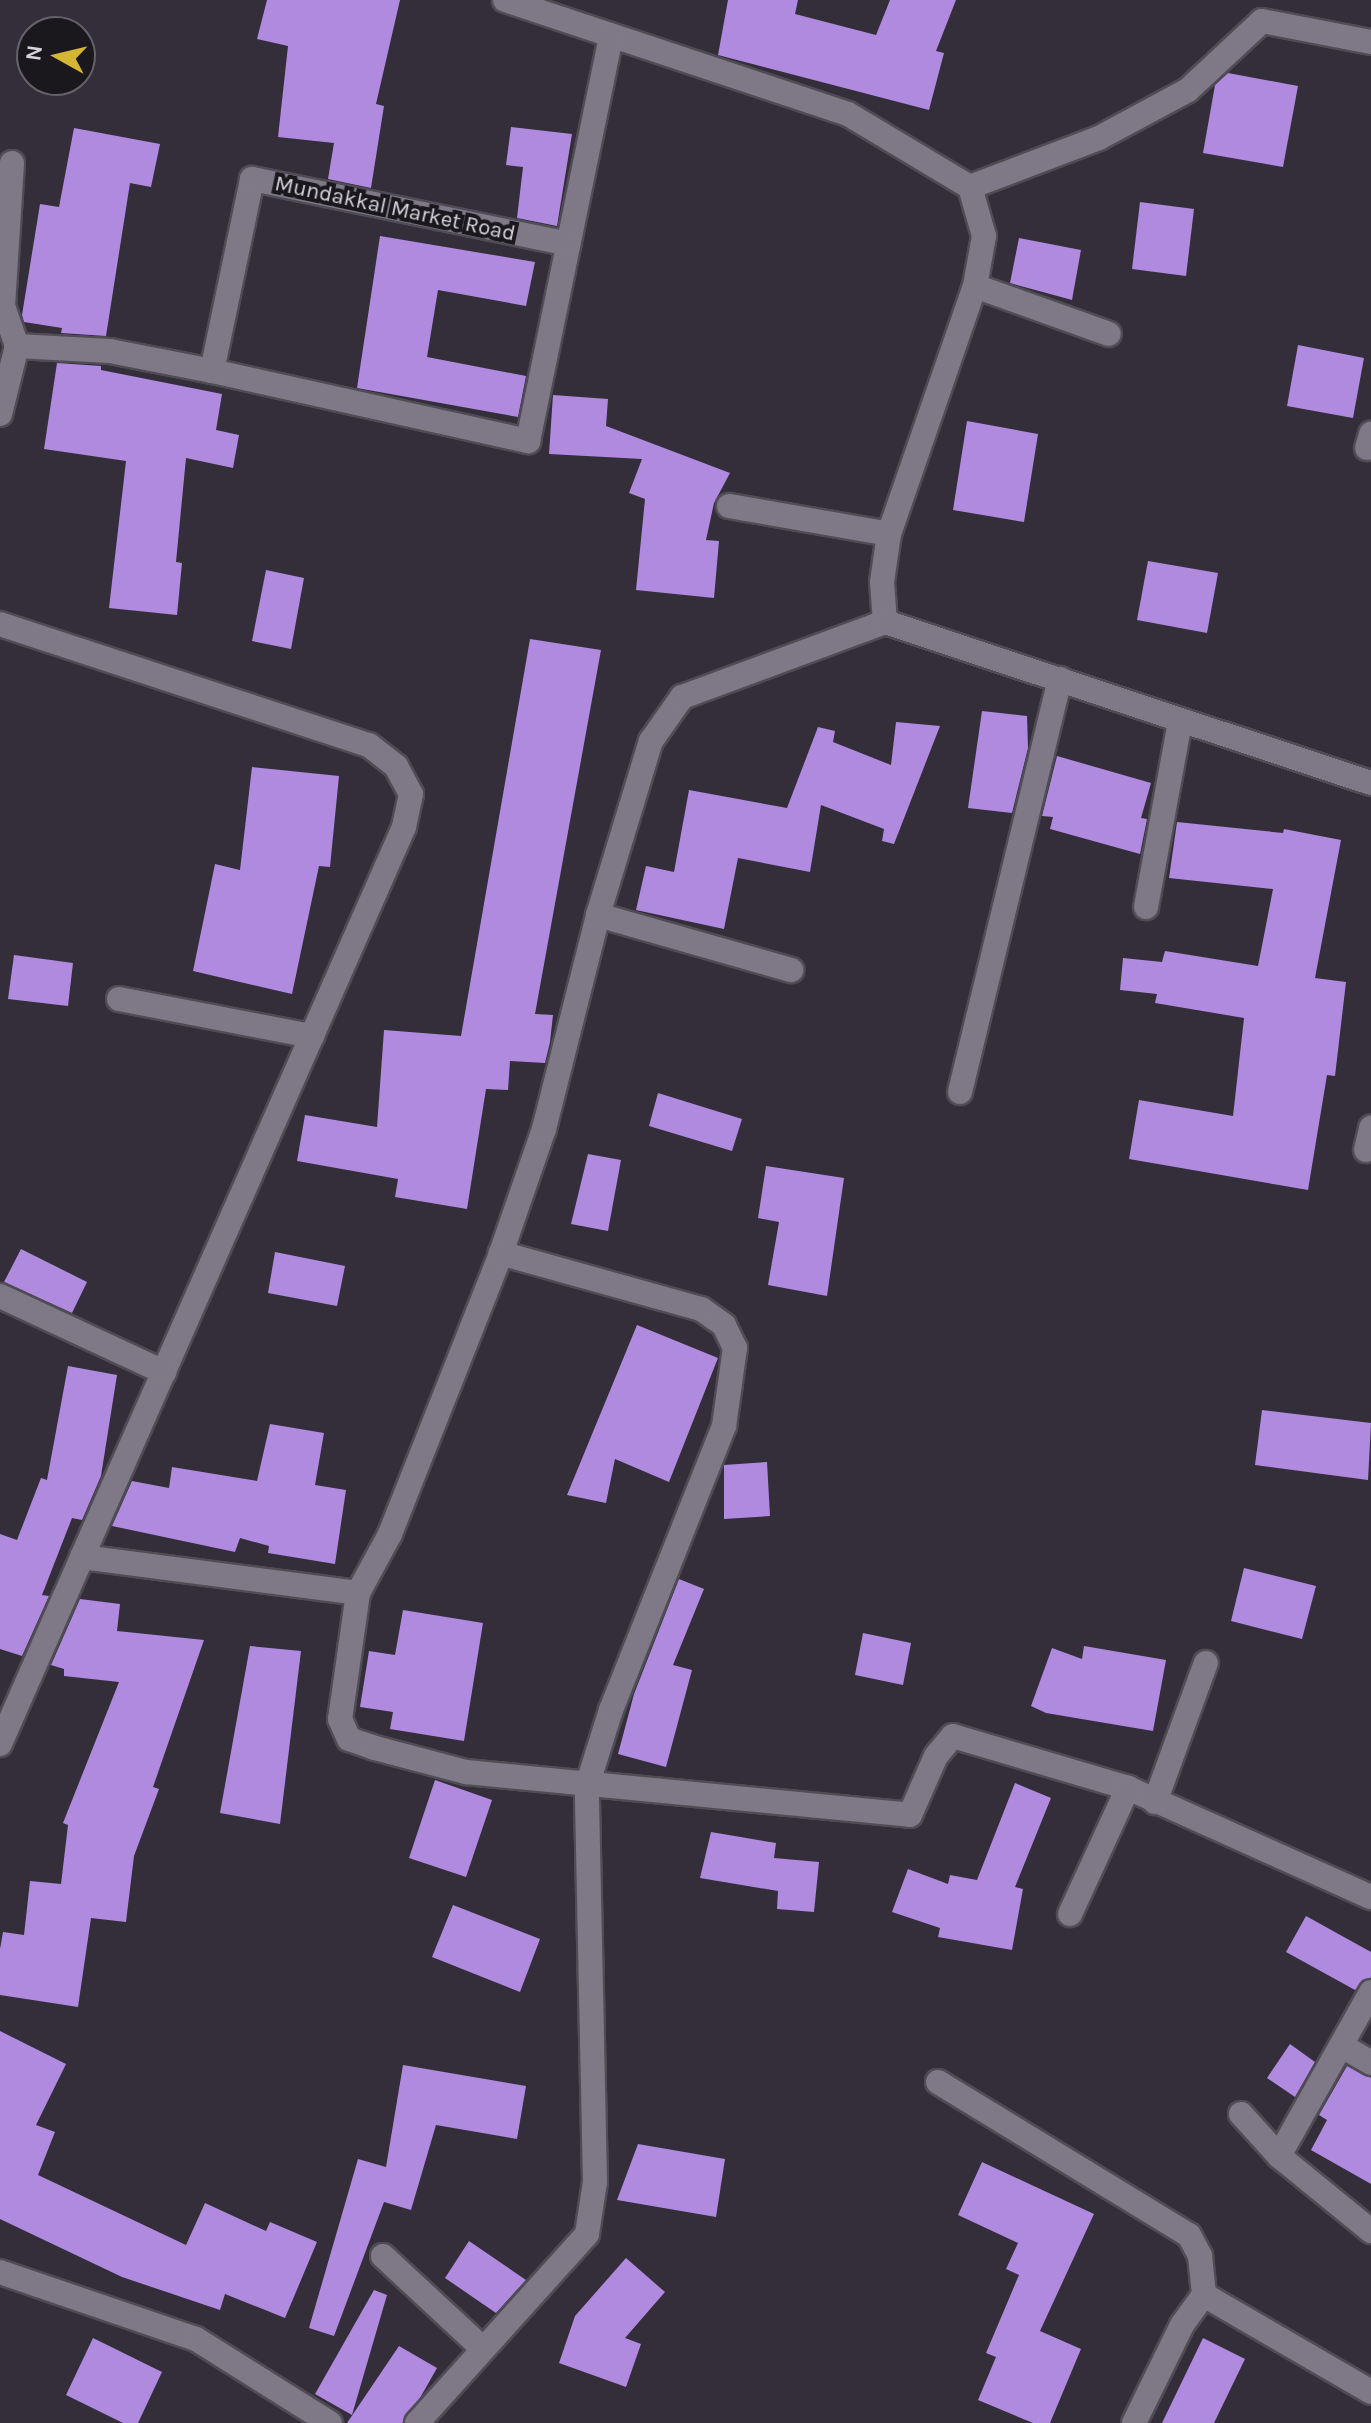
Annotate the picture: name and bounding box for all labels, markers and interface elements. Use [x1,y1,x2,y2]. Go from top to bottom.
north arrow [16,16,96,96]
text: N [20,43,48,63]
street label: Mundakkal Market Road [272,171,518,247]

